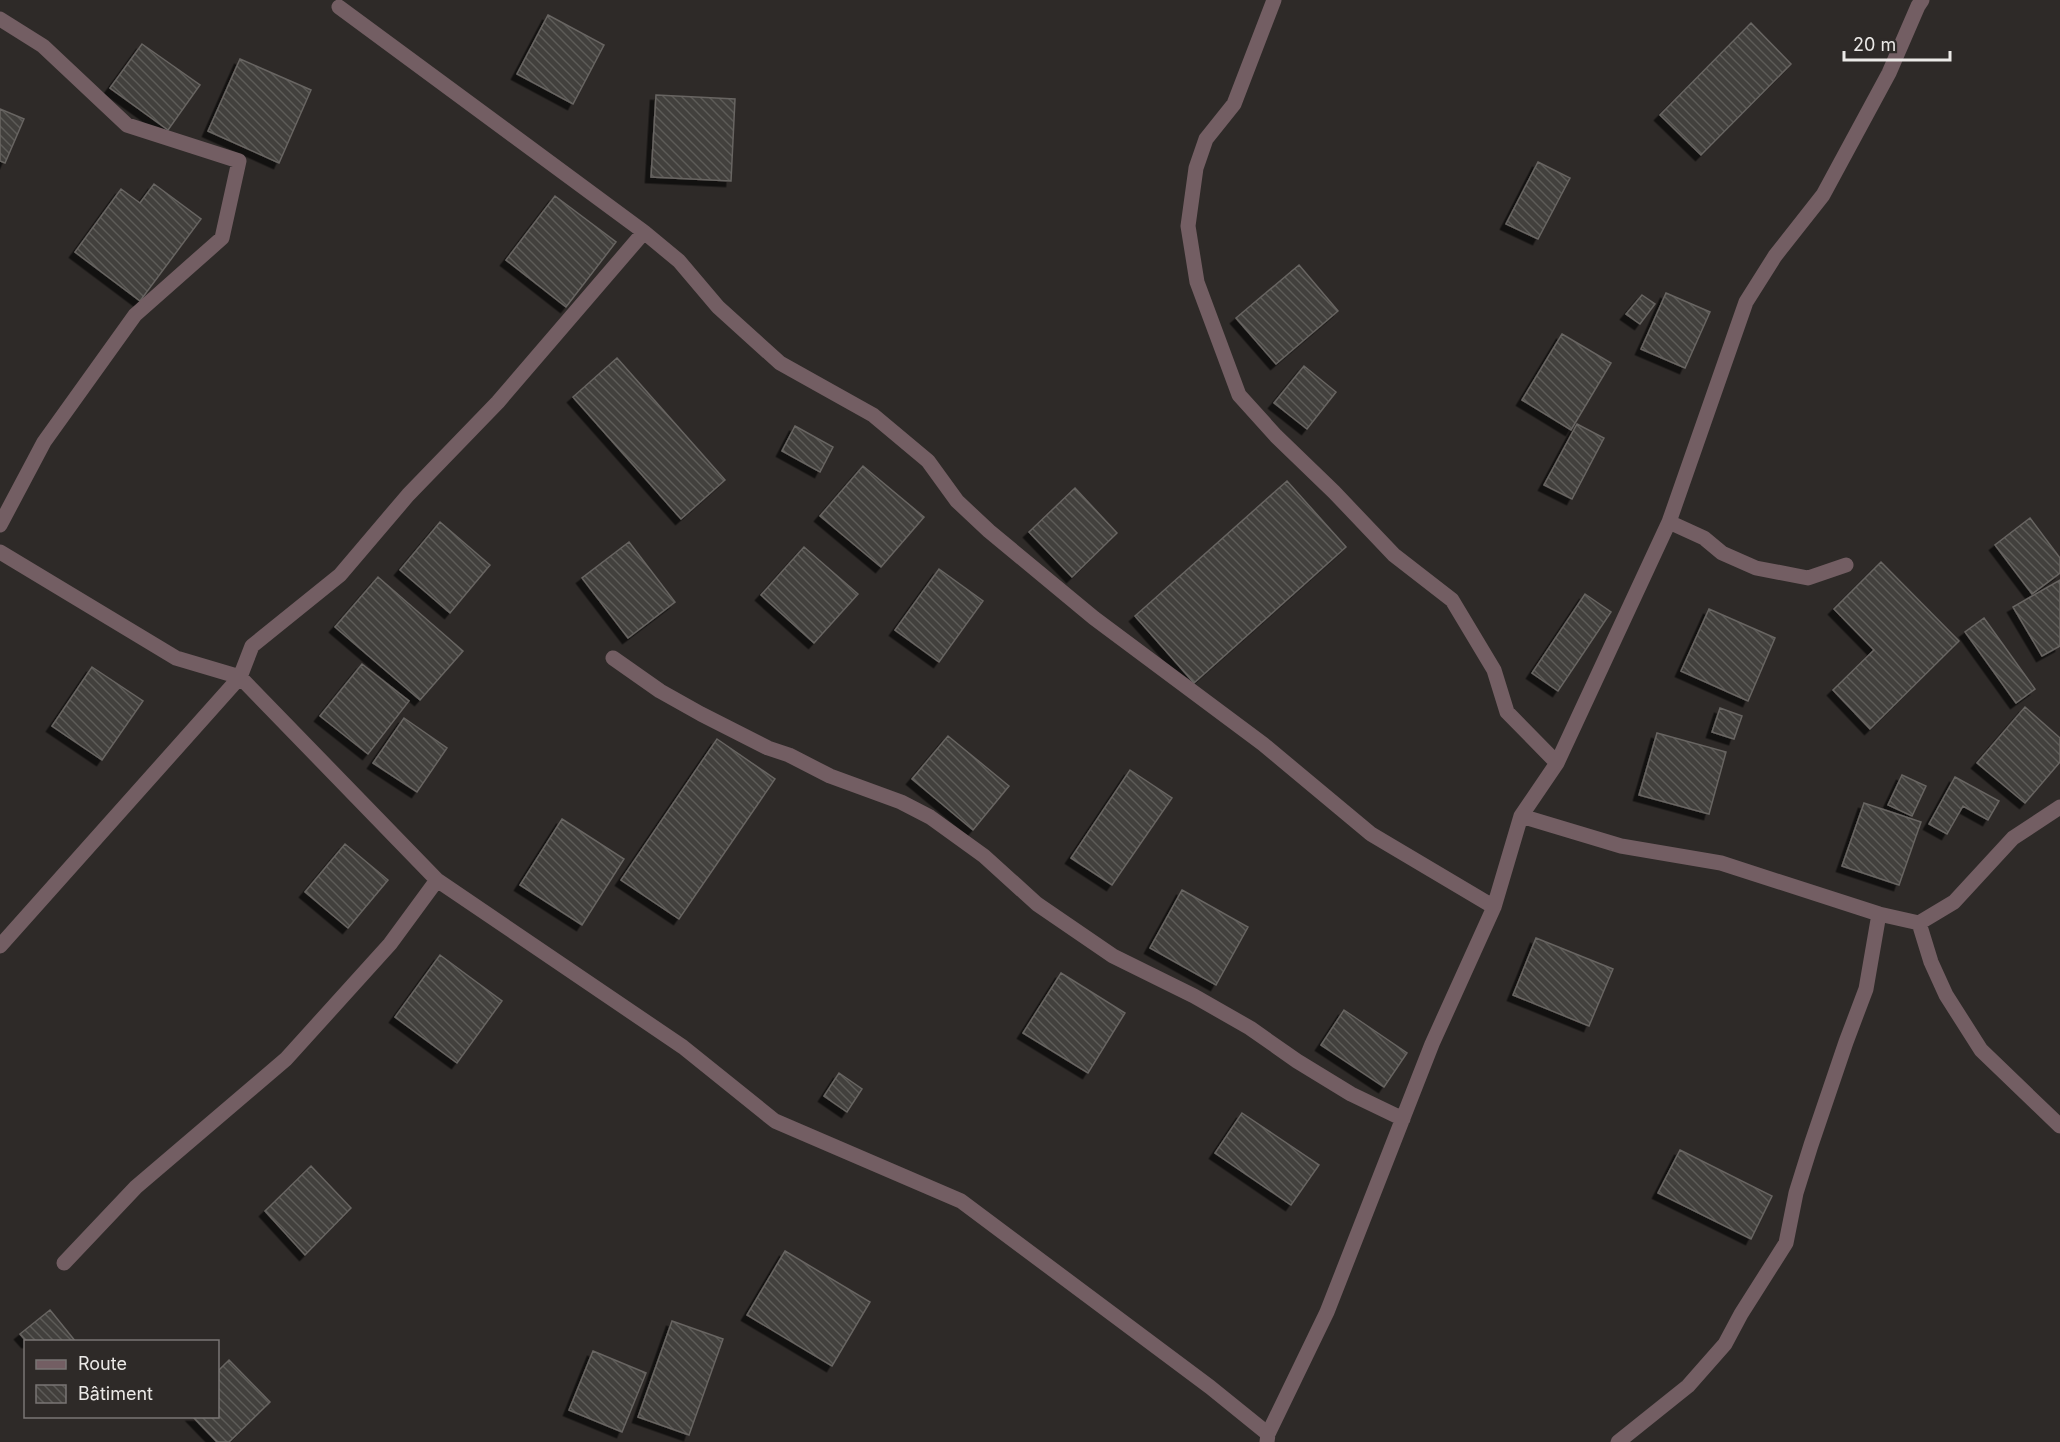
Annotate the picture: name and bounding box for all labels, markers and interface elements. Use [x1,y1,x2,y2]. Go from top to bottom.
scale bar [1844,24,1950,62]
text: 20 m [1853,34,1896,55]
legend [24,1340,219,1418]
text: Route [78,1353,127,1374]
text: Bâtiment [78,1383,153,1404]

